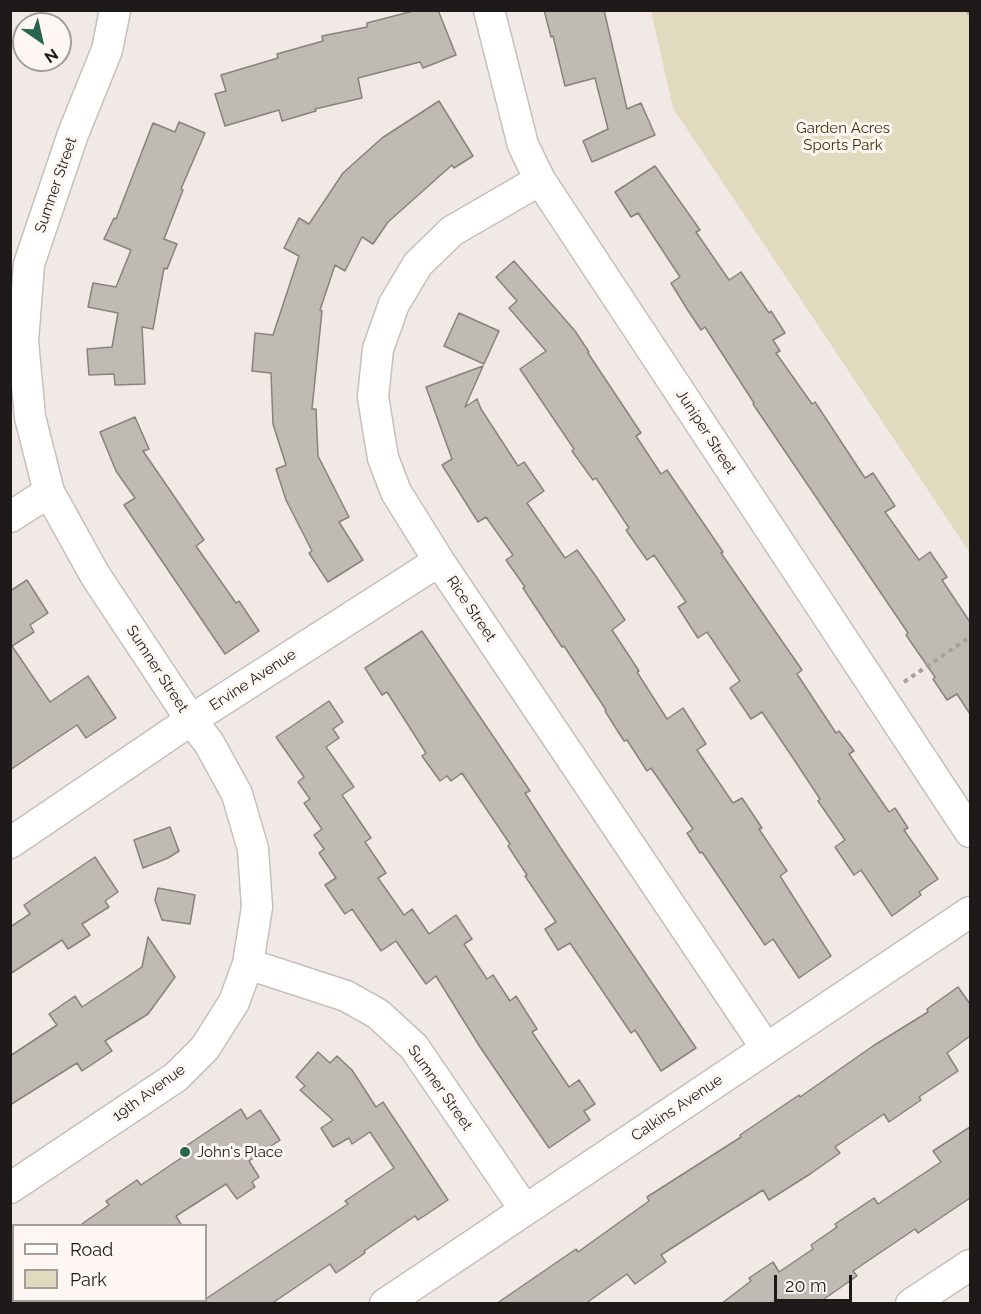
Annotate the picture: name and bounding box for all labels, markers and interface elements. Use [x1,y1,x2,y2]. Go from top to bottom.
north arrow [12,12,72,72]
text: N [41,44,62,67]
park label: Garden Acres Sports Park [796,119,890,154]
street label: Sumner Street [31,135,81,235]
street label: Juniper Street [672,387,740,477]
street label: Rice Street [442,573,500,645]
street label: Sumner Street [122,622,192,716]
street label: Ervine Avenue [206,645,300,715]
street label: Sumner Street [404,1042,476,1134]
street label: 19th Avenue [109,1061,189,1125]
street label: Calkins Avenue [628,1071,726,1145]
place label: John's Place [197,1143,283,1161]
marker: John's Place [178,1145,192,1159]
legend [12,1224,207,1302]
text: Road [70,1239,113,1260]
scale bar [777,1263,855,1301]
text: Park [70,1269,107,1290]
text: 20 m [785,1275,827,1296]

